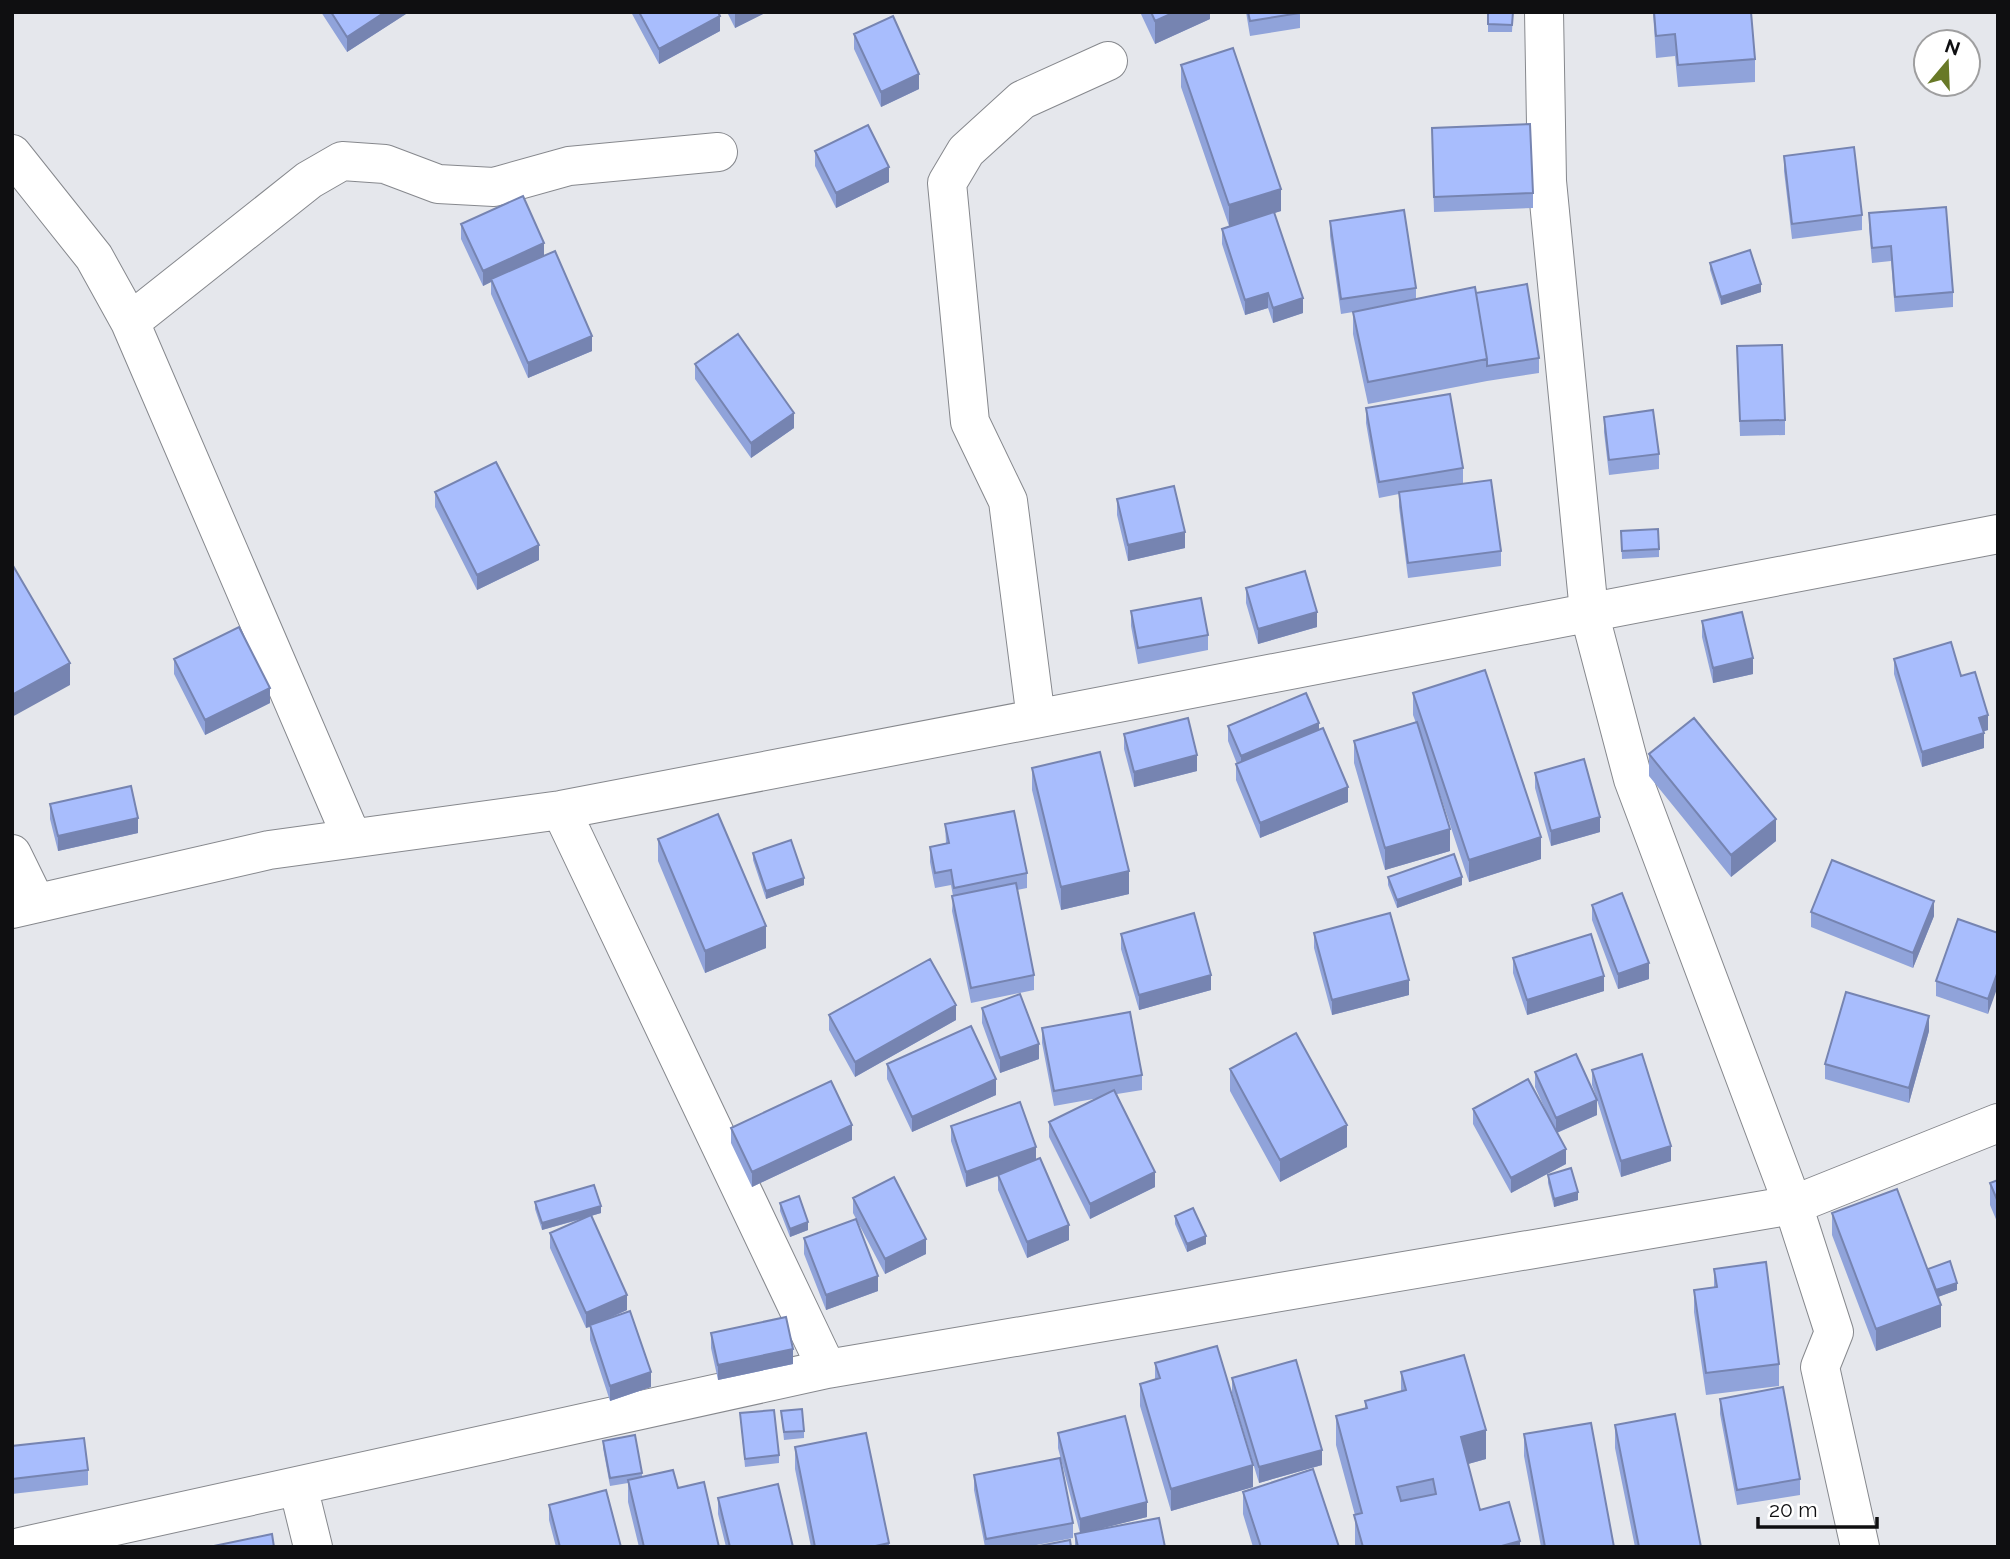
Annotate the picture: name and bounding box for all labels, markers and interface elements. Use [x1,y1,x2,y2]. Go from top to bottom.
north arrow [1912,28,1982,98]
text: N [1942,34,1963,60]
scale bar [1758,1486,1877,1530]
text: 20 m [1769,1497,1817,1522]

